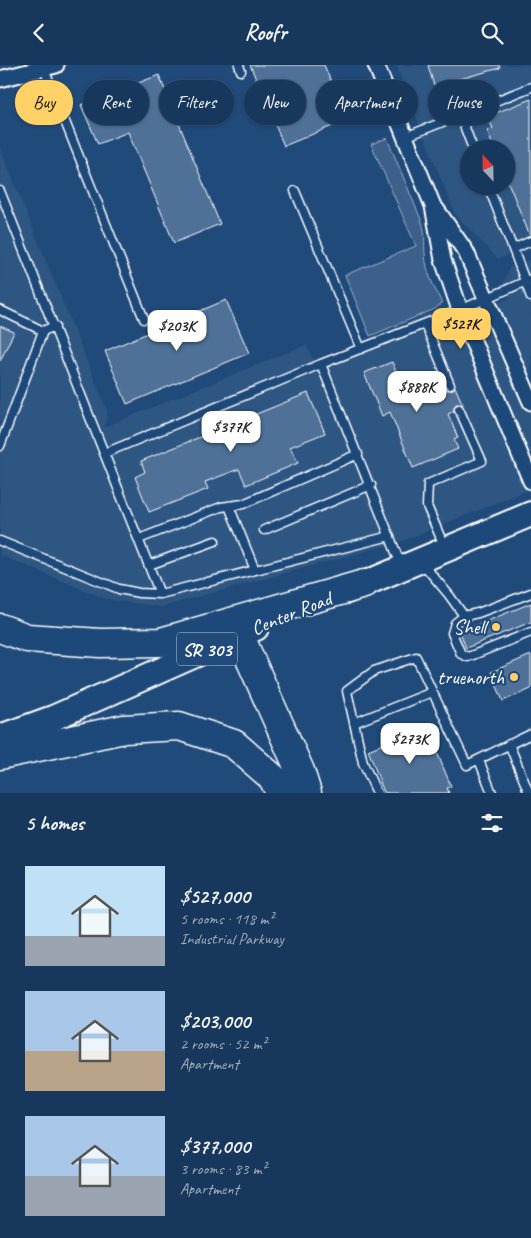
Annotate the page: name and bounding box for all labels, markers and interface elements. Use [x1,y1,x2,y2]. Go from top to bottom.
icon: back [25,19,53,47]
text: Roofr [244,19,287,47]
icon: search [478,19,506,47]
chip: Buy [15,80,73,125]
chip: Rent [83,80,149,125]
chip: Filters [159,80,234,125]
chip: New [244,80,306,125]
chip: Apartment [316,80,418,125]
chip: House [428,80,499,125]
north arrow [460,140,515,195]
map controls [460,140,515,195]
pin: $527K [426,307,496,350]
pin: $203K [142,309,212,352]
text: $527K [443,314,479,334]
text: $203K [159,316,195,336]
pin: $888K [382,371,452,413]
text: $888K [399,377,435,397]
pin: $377K [196,411,266,453]
text: $377K [213,417,249,437]
street label: Center Road [247,585,338,641]
place label: Shell [453,615,490,640]
marker: Shell [490,621,502,633]
road number: SR 303 [177,633,237,665]
place label: truenorth [437,665,505,690]
marker: truenorth [508,671,520,683]
pin: $273K [375,723,445,765]
text: $273K [392,729,428,749]
icon: filters [478,809,506,837]
text: 5 homes [25,810,84,836]
text: $527,000 [180,883,250,909]
icon: home [65,886,125,946]
text: 5 rooms · 118 m² [180,909,274,929]
text: Industrial Parkway [180,929,284,949]
text: $203,000 [180,1008,250,1034]
icon: home [65,1011,125,1071]
text: 2 rooms · 52 m² [180,1034,266,1054]
text: Apartment [180,1054,239,1074]
text: $377,000 [180,1133,250,1159]
icon: home [65,1136,125,1196]
text: 3 rooms · 83 m² [180,1159,266,1179]
text: Apartment [180,1179,239,1199]

